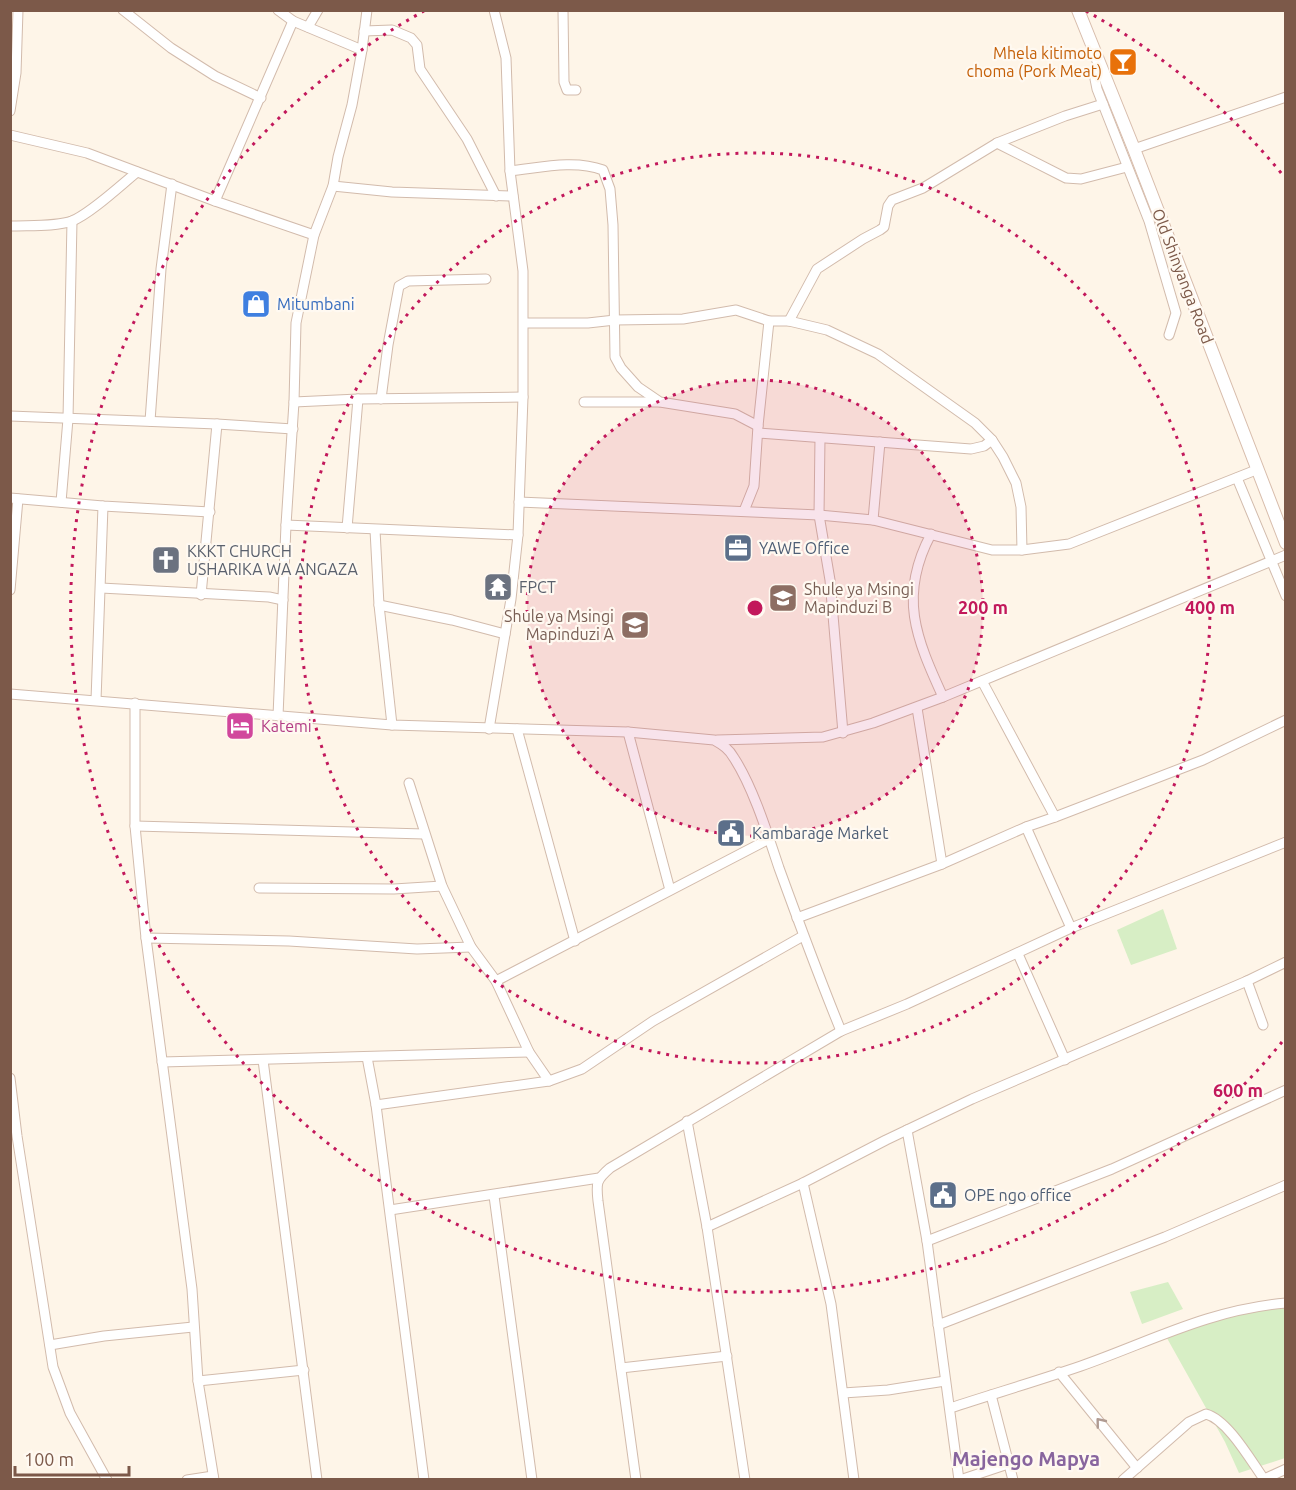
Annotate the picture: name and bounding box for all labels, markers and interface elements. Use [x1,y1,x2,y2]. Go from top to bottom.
place label: Mhela kitimoto choma (Pork Meat) [966,44,1102,81]
bar icon: Mhela kitimoto choma (Pork Meat) [1107,46,1139,78]
street label: Old Shinyanga Road [1149,206,1217,346]
shop icon: Mitumbani [240,288,272,320]
place label: Mitumbani [277,295,355,313]
office icon: YAWE Office [722,532,754,564]
place label: YAWE Office [759,539,850,557]
place label: KKKT CHURCH USHARIKA WA ANGAZA [187,542,358,578]
church icon: KKKT CHURCH USHARIKA WA ANGAZA [150,544,182,576]
temple icon: FPCT [482,571,514,603]
place label: FPCT [519,578,556,596]
place label: Shule ya Msingi Mapinduzi B [804,580,914,616]
school or university icon: Shule ya Msingi Mapinduzi B [767,582,799,614]
text: 200 m [958,597,1008,617]
text: 400 m [1185,597,1235,617]
centre of rings [745,598,765,618]
place label: Shule ya Msingi Mapinduzi A [504,607,615,643]
school or university icon: Shule ya Msingi Mapinduzi A [619,609,651,641]
hotel icon: Katemi [224,710,256,742]
place label: Katemi [261,717,312,735]
public building icon: Kambarage Market [715,817,747,849]
place label: Kambarage Market [752,824,889,842]
text: 600 m [1213,1080,1263,1100]
public building icon: OPE ngo office [927,1179,959,1211]
place label: OPE ngo office [964,1186,1072,1204]
one-way arrow [1096,1418,1107,1429]
scale bar [15,1439,129,1477]
district label: Majengo Mapya [952,1447,1100,1470]
text: 100 m [24,1449,74,1469]

